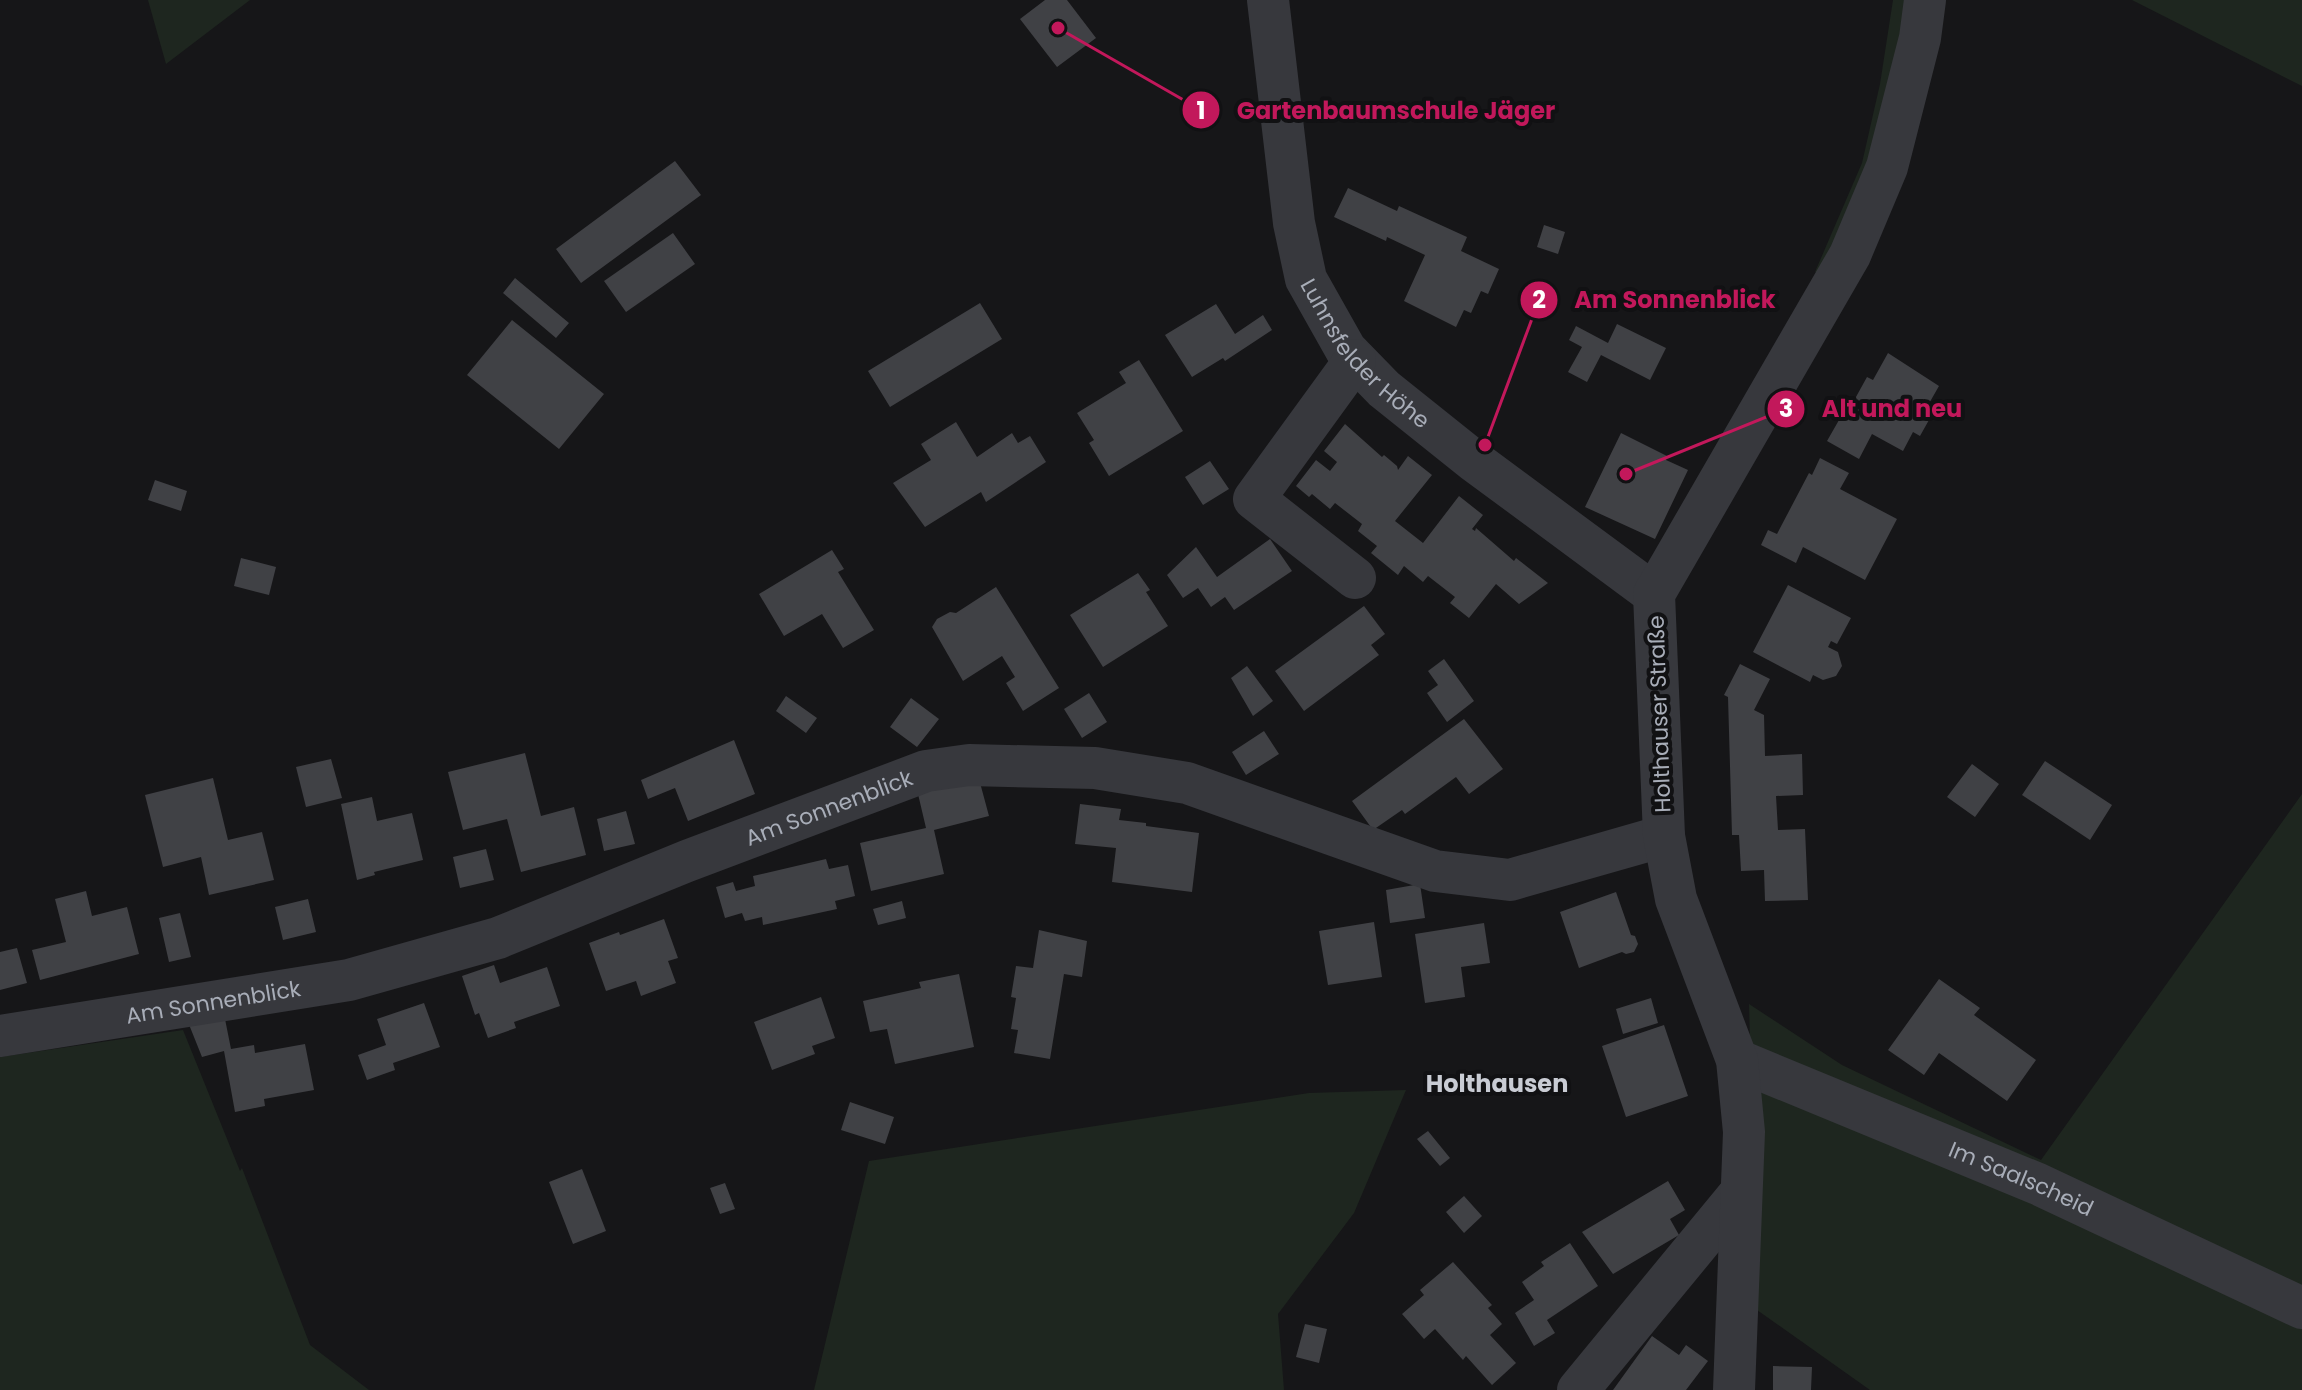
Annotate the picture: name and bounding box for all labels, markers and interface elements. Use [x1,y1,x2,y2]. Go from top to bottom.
callout: Gartenbaumschule Jäger [1181,86,1571,134]
text: 1 [1196,94,1206,127]
text: Gartenbaumschule Jäger [1237,94,1555,127]
street label: Luhnsfelder Höhe [1293,273,1436,436]
callout: Am Sonnenblick [1519,276,1792,324]
text: 2 [1532,283,1546,316]
text: Am Sonnenblick [1574,283,1776,316]
callout: Alt und neu [1766,385,1978,433]
text: 3 [1779,392,1793,425]
text: Alt und neu [1822,392,1962,425]
street label: Holthauser Straße [1641,615,1678,813]
street label: Am Sonnenblick [741,762,918,854]
street label: Am Sonnenblick [124,973,304,1032]
district label: Holthausen [1426,1067,1568,1100]
street label: Im Saalscheid [1944,1134,2099,1224]

